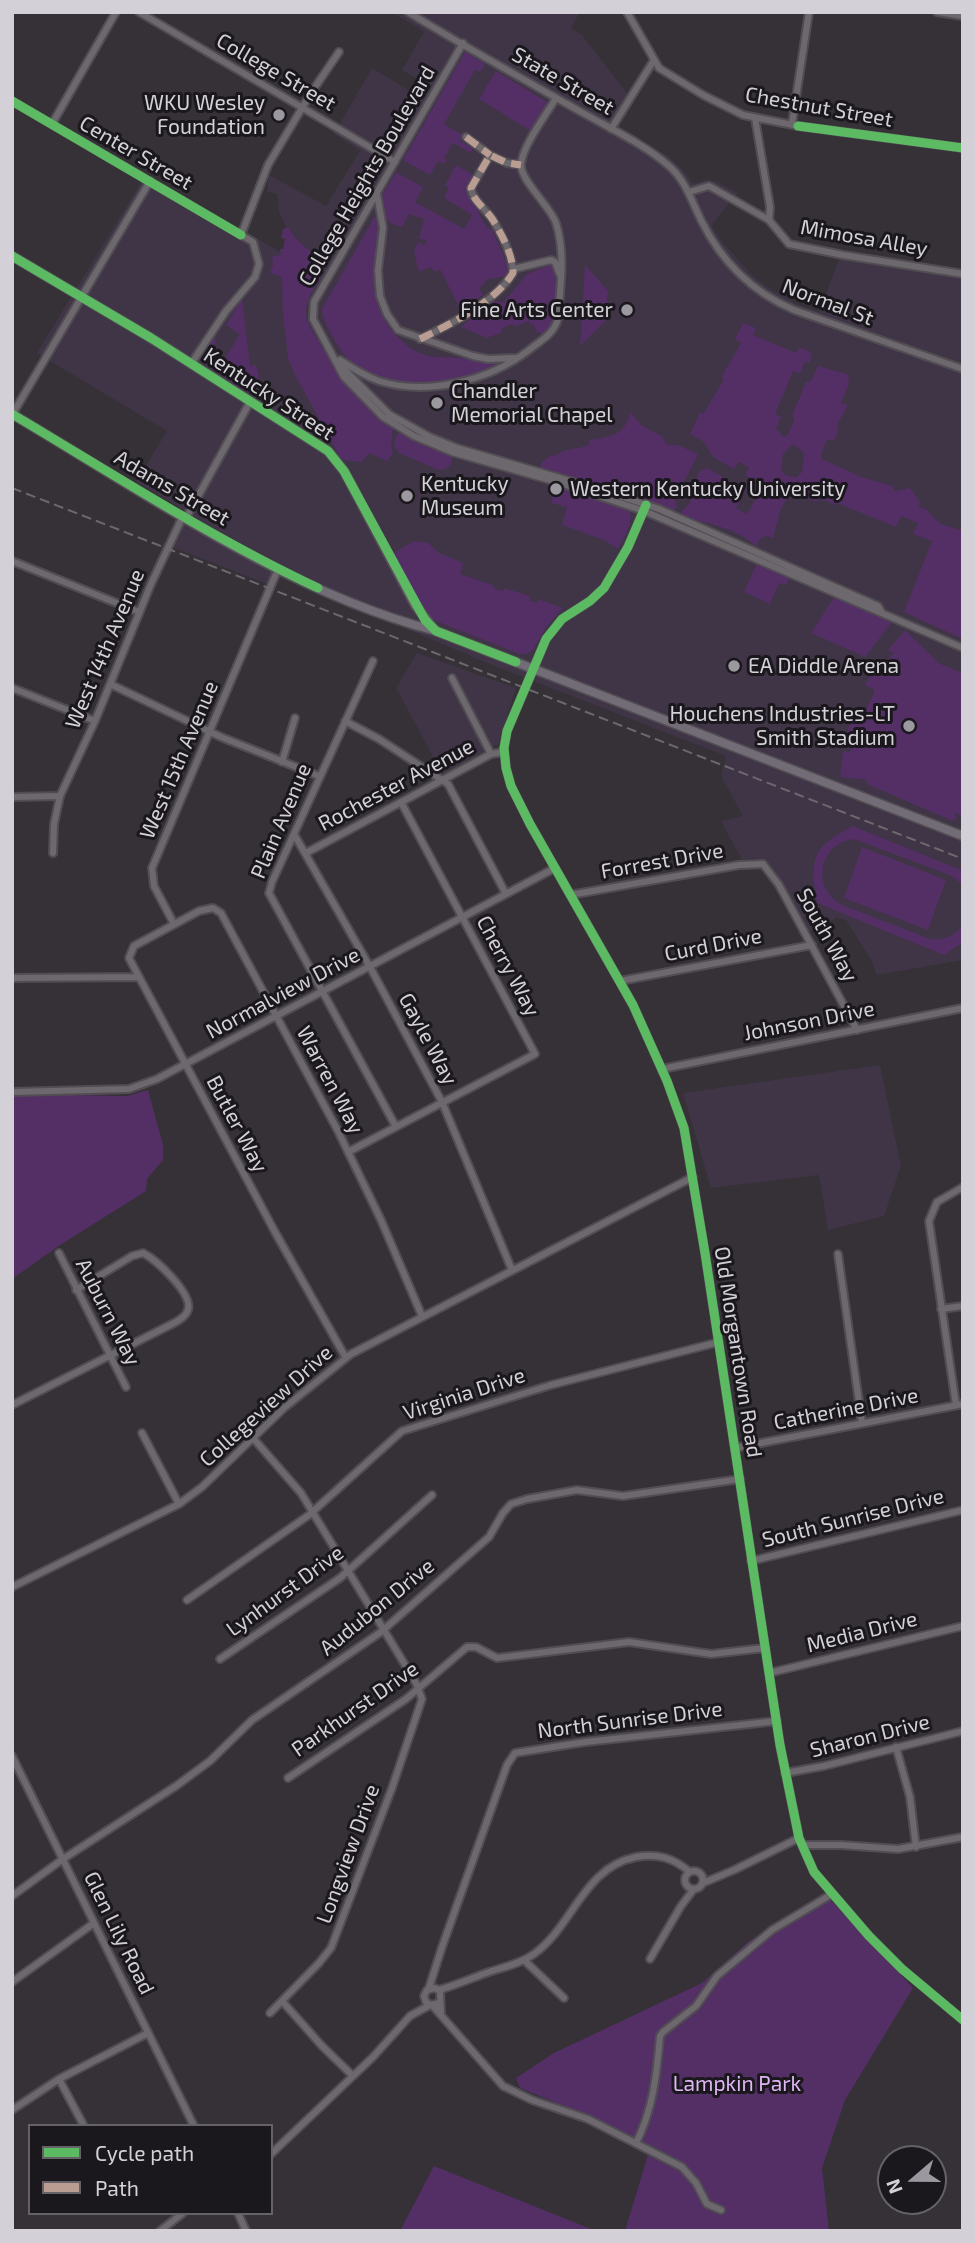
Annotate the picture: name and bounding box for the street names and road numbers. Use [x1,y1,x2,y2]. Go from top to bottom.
street label: College Street [212,28,340,116]
street label: State Street [508,42,618,120]
street label: College Heights Boulevard [294,61,440,291]
street label: Chestnut Street [743,82,895,132]
street label: Center Street [75,111,197,195]
street label: Mimosa Alley [798,214,930,262]
street label: Normal St [779,273,877,331]
street label: Kentucky Street [199,342,339,446]
street label: Adams Street [110,445,234,531]
street label: West 14th Avenue [60,566,150,732]
street label: West 15th Avenue [134,677,224,843]
street label: Rochester Avenue [314,734,478,836]
street label: Plain Avenue [245,760,317,882]
street label: Forrest Drive [599,838,725,884]
street label: South Way [791,884,863,986]
street label: Cherry Way [471,911,545,1021]
street label: Curd Drive [662,923,764,967]
street label: Normalview Drive [202,942,364,1044]
street label: Gayle Way [393,989,463,1089]
street label: Johnson Drive [741,996,877,1046]
street label: Warren Way [291,1022,369,1138]
street label: Butler Way [201,1071,273,1177]
street label: Old Morgantown Road [709,1245,767,1459]
street label: Auburn Way [70,1254,146,1370]
street label: Collegeview Drive [194,1340,338,1472]
street label: Virginia Drive [400,1362,528,1426]
street label: Catherine Drive [772,1383,920,1435]
street label: South Sunrise Drive [759,1483,947,1553]
street label: Lynhurst Drive [222,1540,348,1642]
street label: Audubon Drive [315,1553,439,1661]
street label: Media Drive [804,1606,920,1658]
street label: Parkhurst Drive [287,1656,423,1762]
street label: North Sunrise Drive [536,1696,724,1744]
street label: Sharon Drive [808,1709,932,1763]
street label: Longview Drive [311,1781,385,1927]
street label: Glen Lily Road [78,1867,160,1999]

